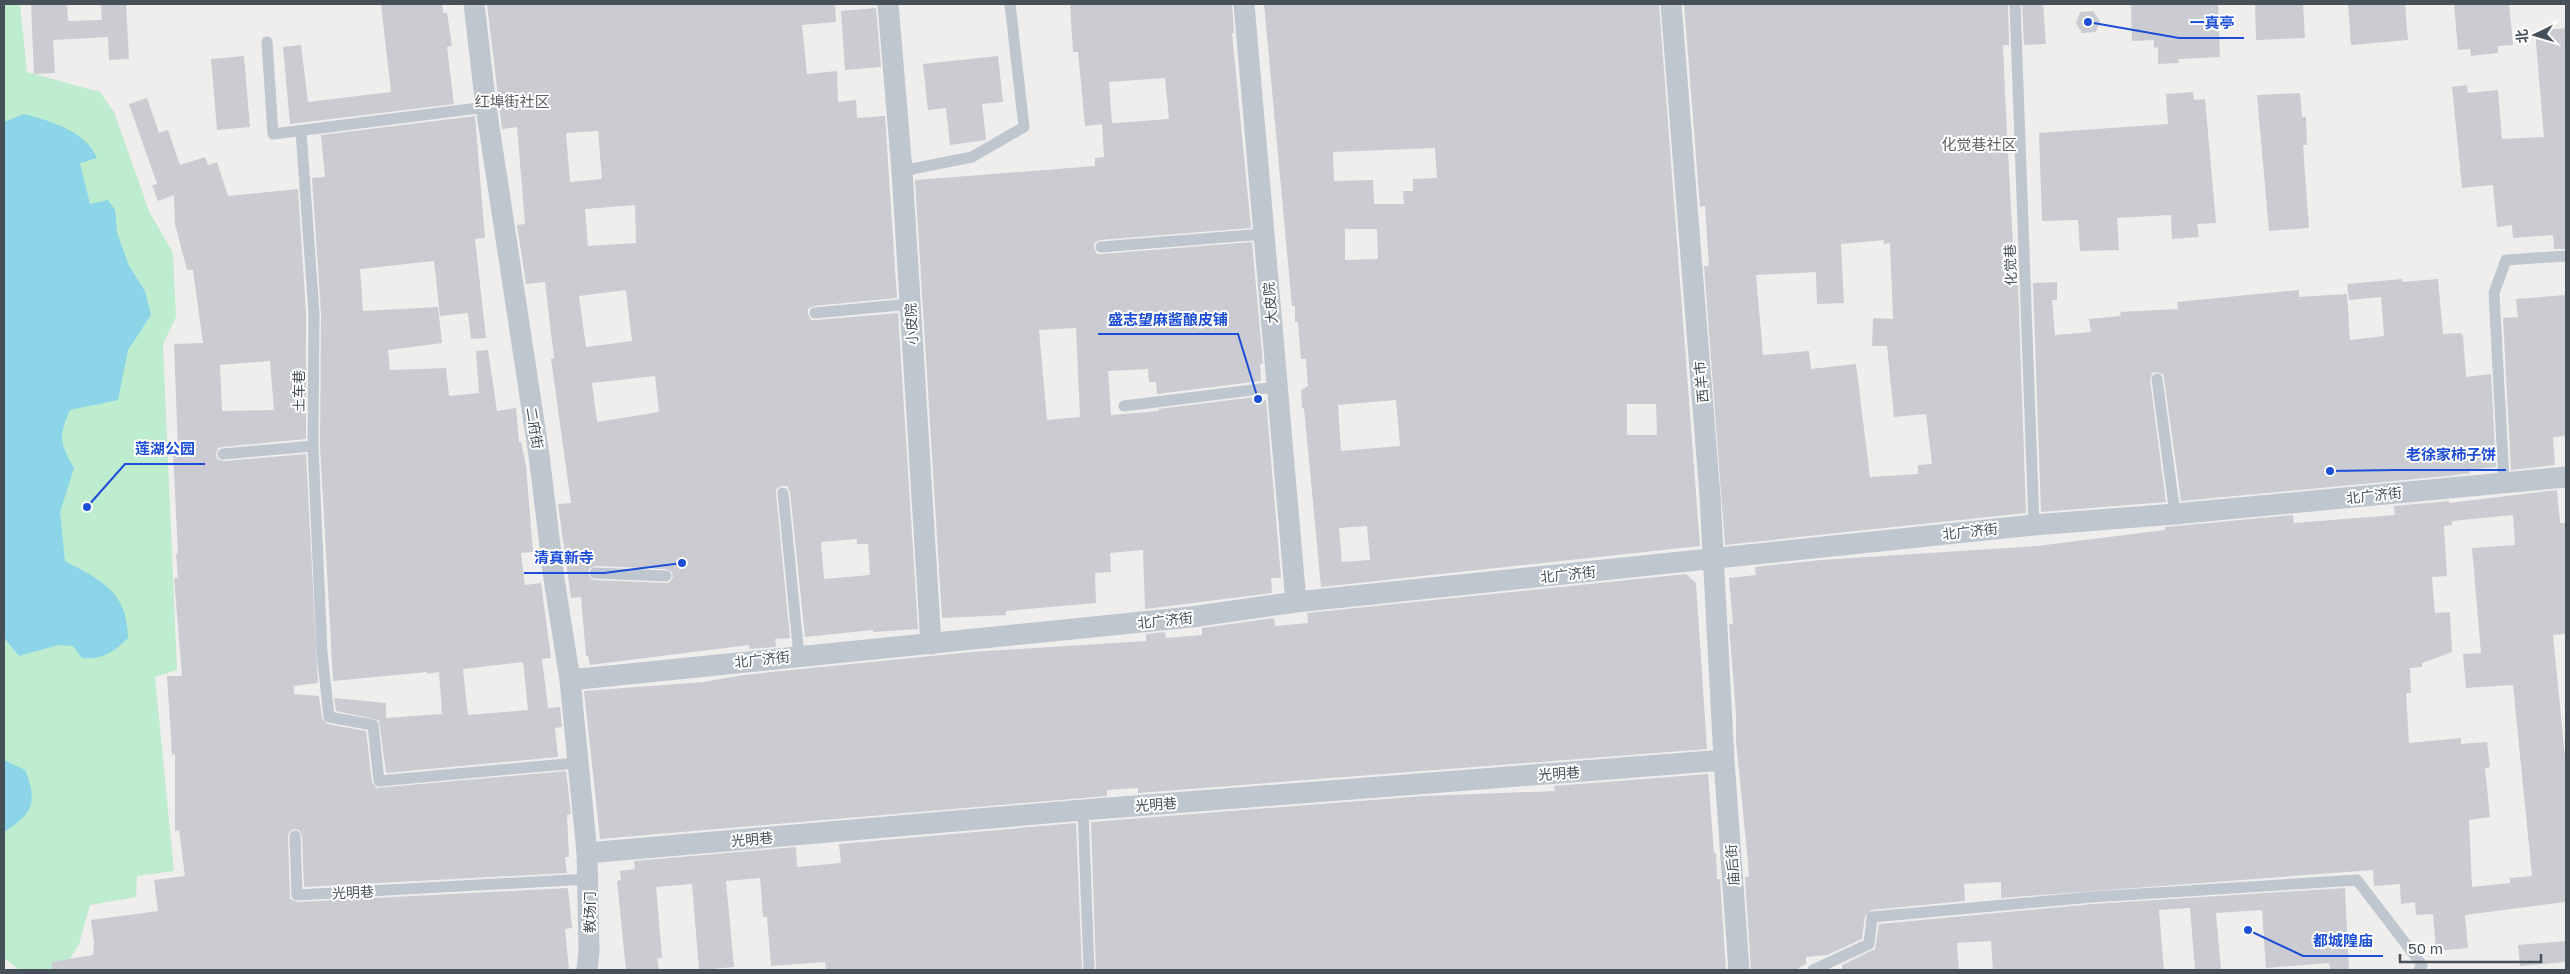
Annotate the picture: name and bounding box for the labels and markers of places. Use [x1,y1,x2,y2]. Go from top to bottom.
callout: 一真亭 [2179,8,2244,38]
callout: 盛志望麻酱酿皮铺 [1098,304,1238,334]
callout: 莲湖公园 [125,434,205,464]
callout: 老徐家杮子饼 [2396,440,2506,470]
callout: 清真新寺 [524,543,604,573]
callout: 都城隍庙 [2303,926,2383,956]

